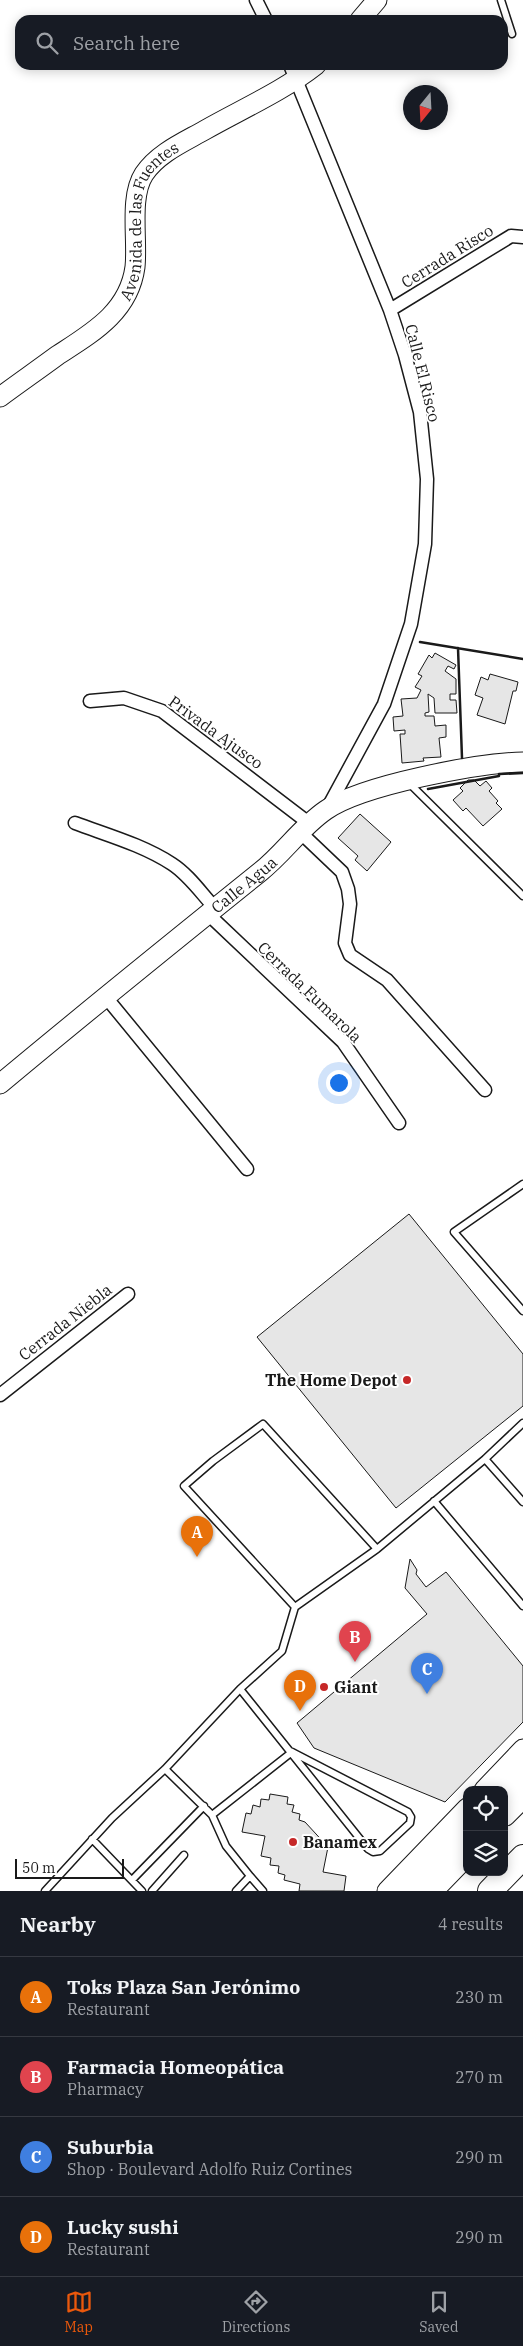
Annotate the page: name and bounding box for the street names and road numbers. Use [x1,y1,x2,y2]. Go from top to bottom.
street label: Avenida de las Fuentes [115,137,182,304]
street label: Cerrada Risco [397,220,497,292]
street label: Calle El Risco [401,322,445,424]
street label: Privada Ajusco [165,691,267,773]
street label: Calle Agua [207,852,281,917]
street label: Cerrada Fumarola [254,937,366,1047]
street label: Cerrada Niebla [14,1279,116,1365]

